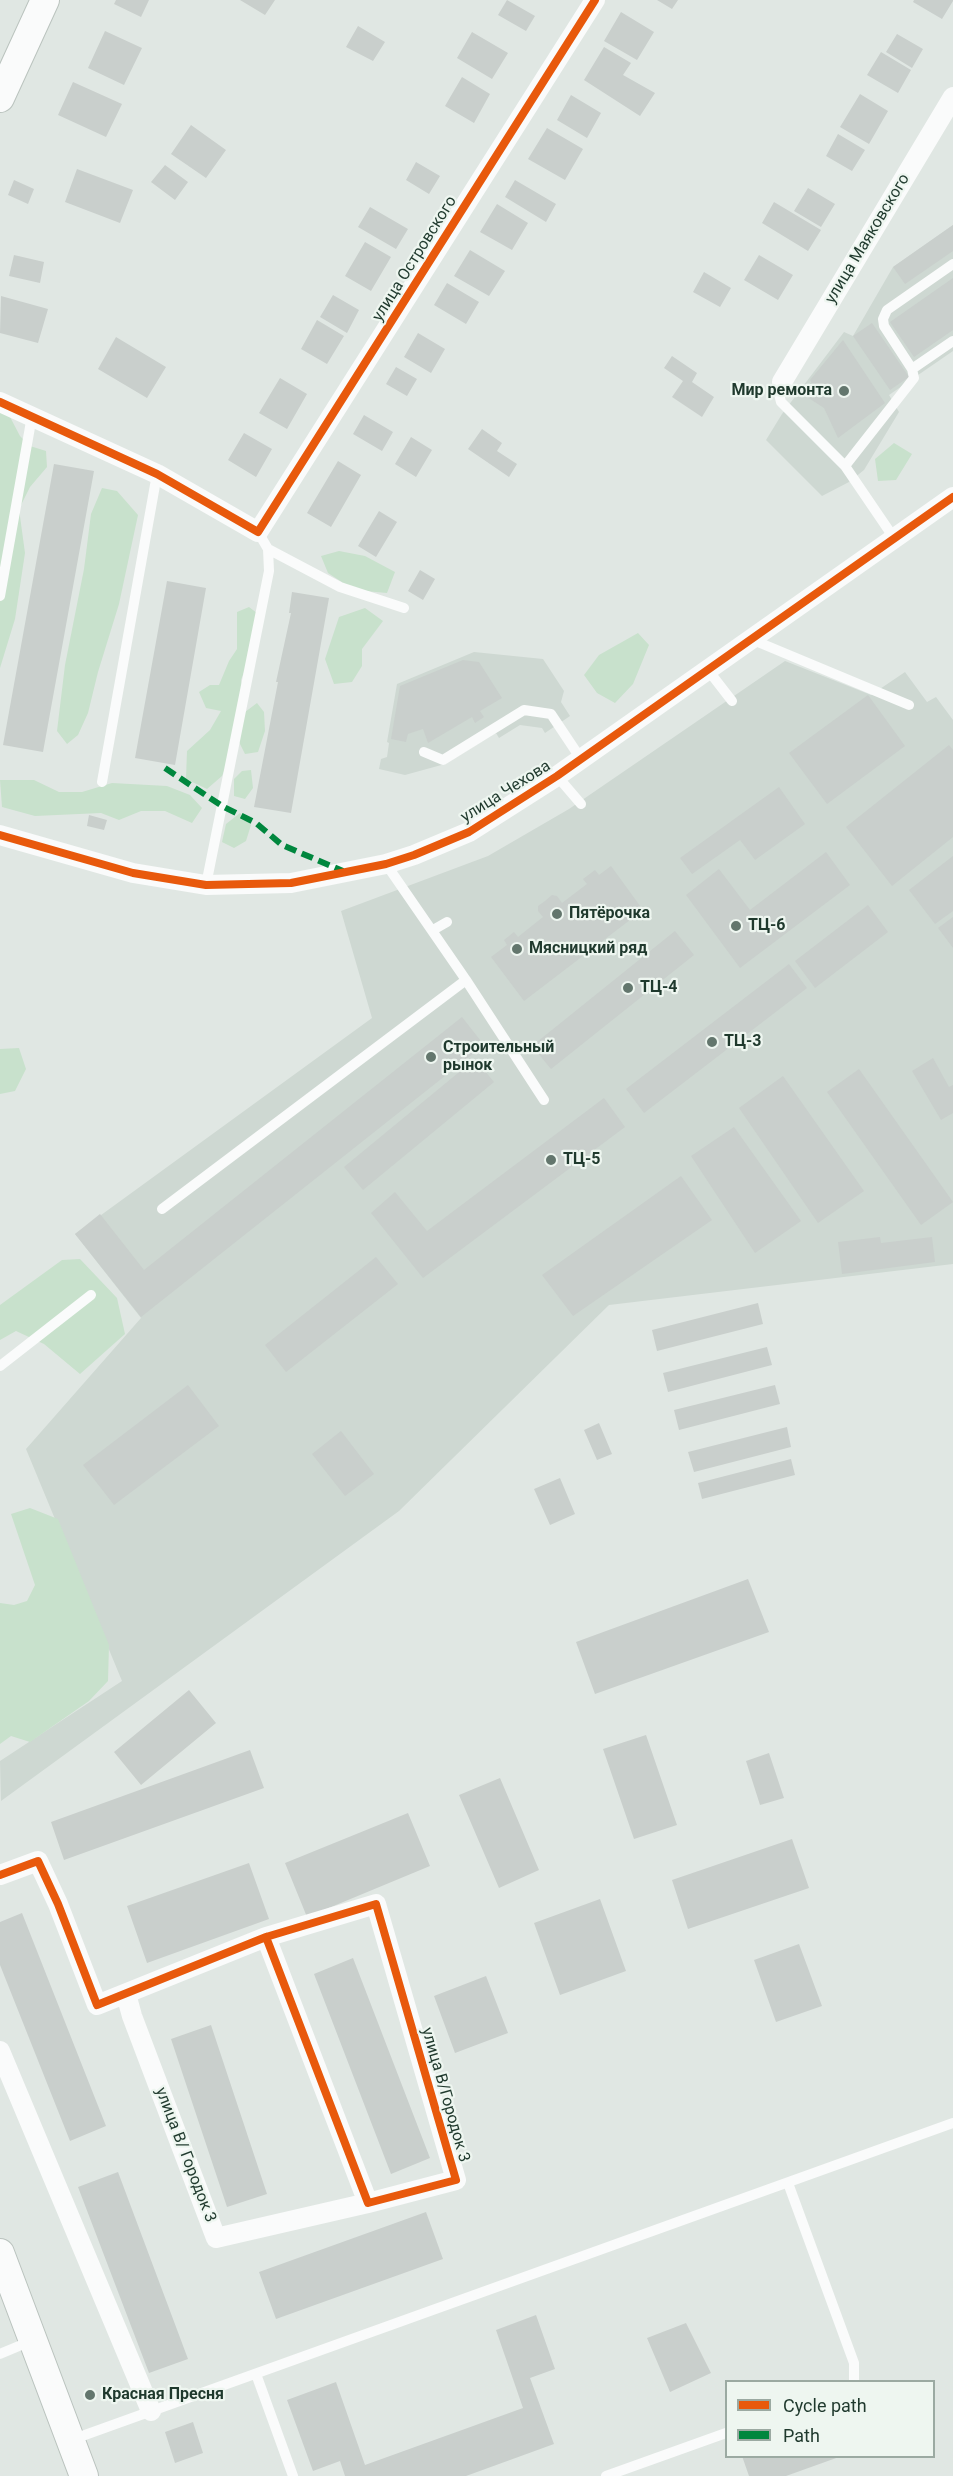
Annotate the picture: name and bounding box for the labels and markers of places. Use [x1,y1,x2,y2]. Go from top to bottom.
place label: Мир ремонта [731,381,832,401]
marker: Мир ремонта [837,384,851,398]
place label: Пятёрочка [569,904,650,924]
marker: Пятёрочка [550,907,564,921]
place label: ТЦ-6 [748,916,786,936]
marker: ТЦ-6 [729,919,743,933]
place label: Мясницкий ряд [529,939,647,959]
marker: Мясницкий ряд [510,942,524,956]
place label: ТЦ-4 [640,978,678,998]
marker: ТЦ-4 [621,981,635,995]
place label: ТЦ-3 [724,1032,762,1052]
marker: ТЦ-3 [705,1035,719,1049]
place label: Строительный рынок [443,1038,554,1076]
marker: Строительный рынок [424,1050,438,1064]
place label: ТЦ-5 [563,1150,601,1170]
marker: ТЦ-5 [544,1153,558,1167]
place label: Красная Пресня [102,2385,224,2405]
marker: Красная Пресня [83,2388,97,2402]

